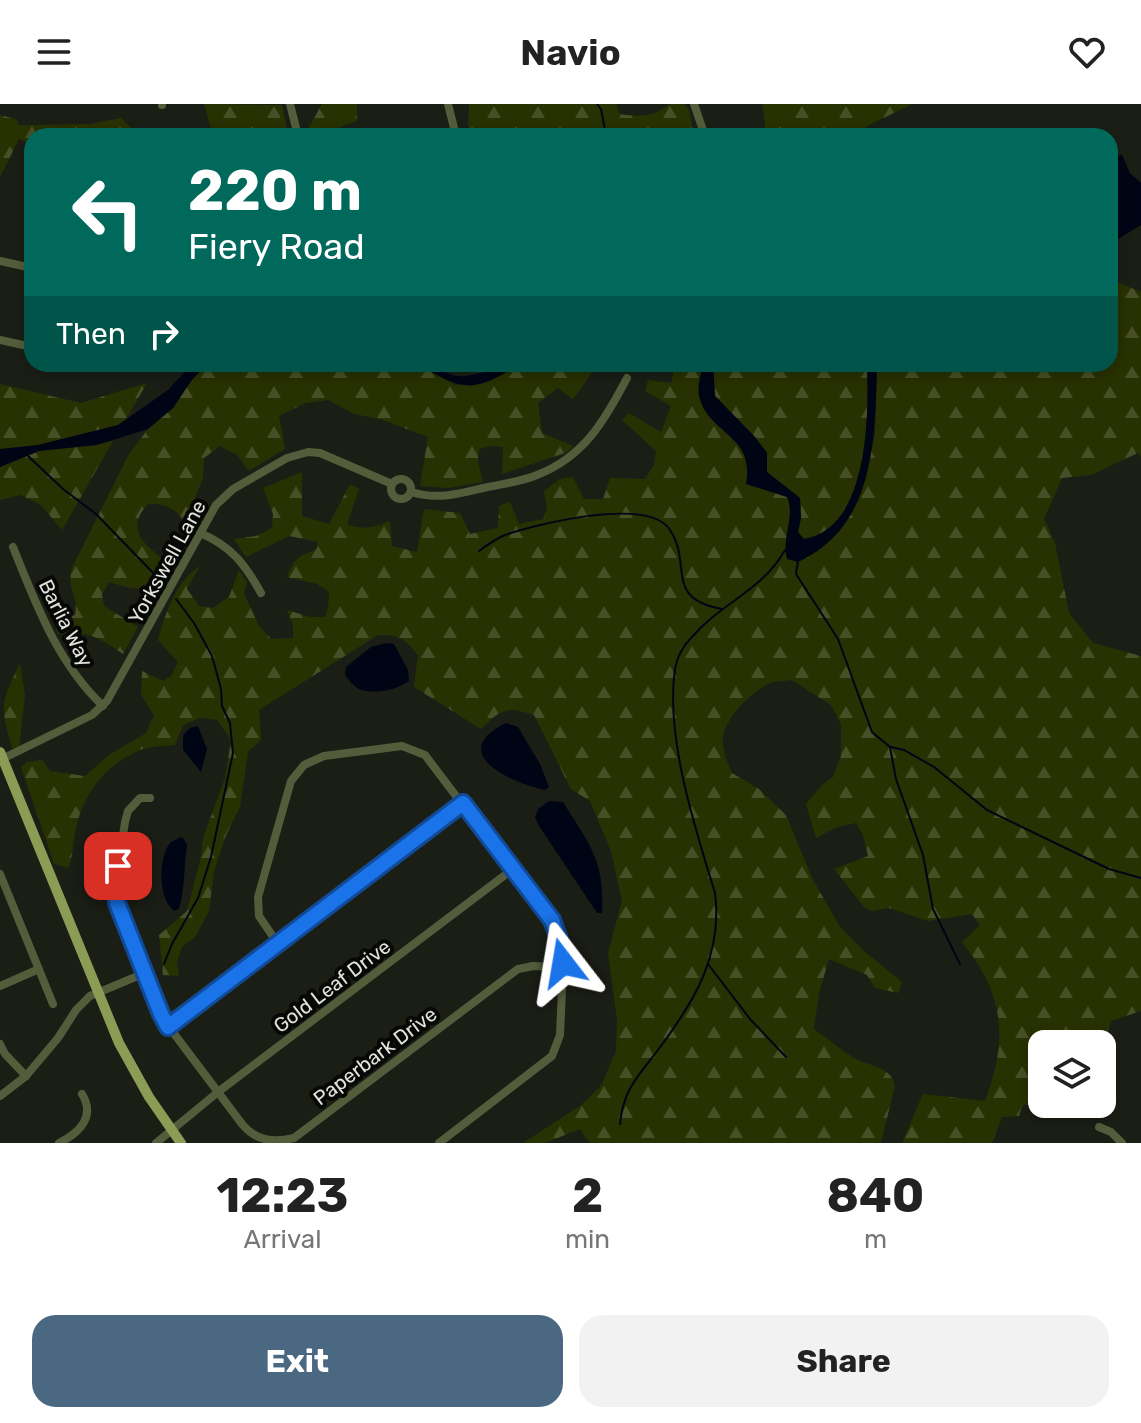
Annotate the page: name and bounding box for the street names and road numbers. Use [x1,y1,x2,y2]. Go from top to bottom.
street label: Yorkswell Lane [123,496,211,628]
street label: Barlia Way [34,575,98,671]
street label: Gold Leaf Drive [269,934,395,1038]
street label: Paperbark Drive [309,1002,441,1110]

